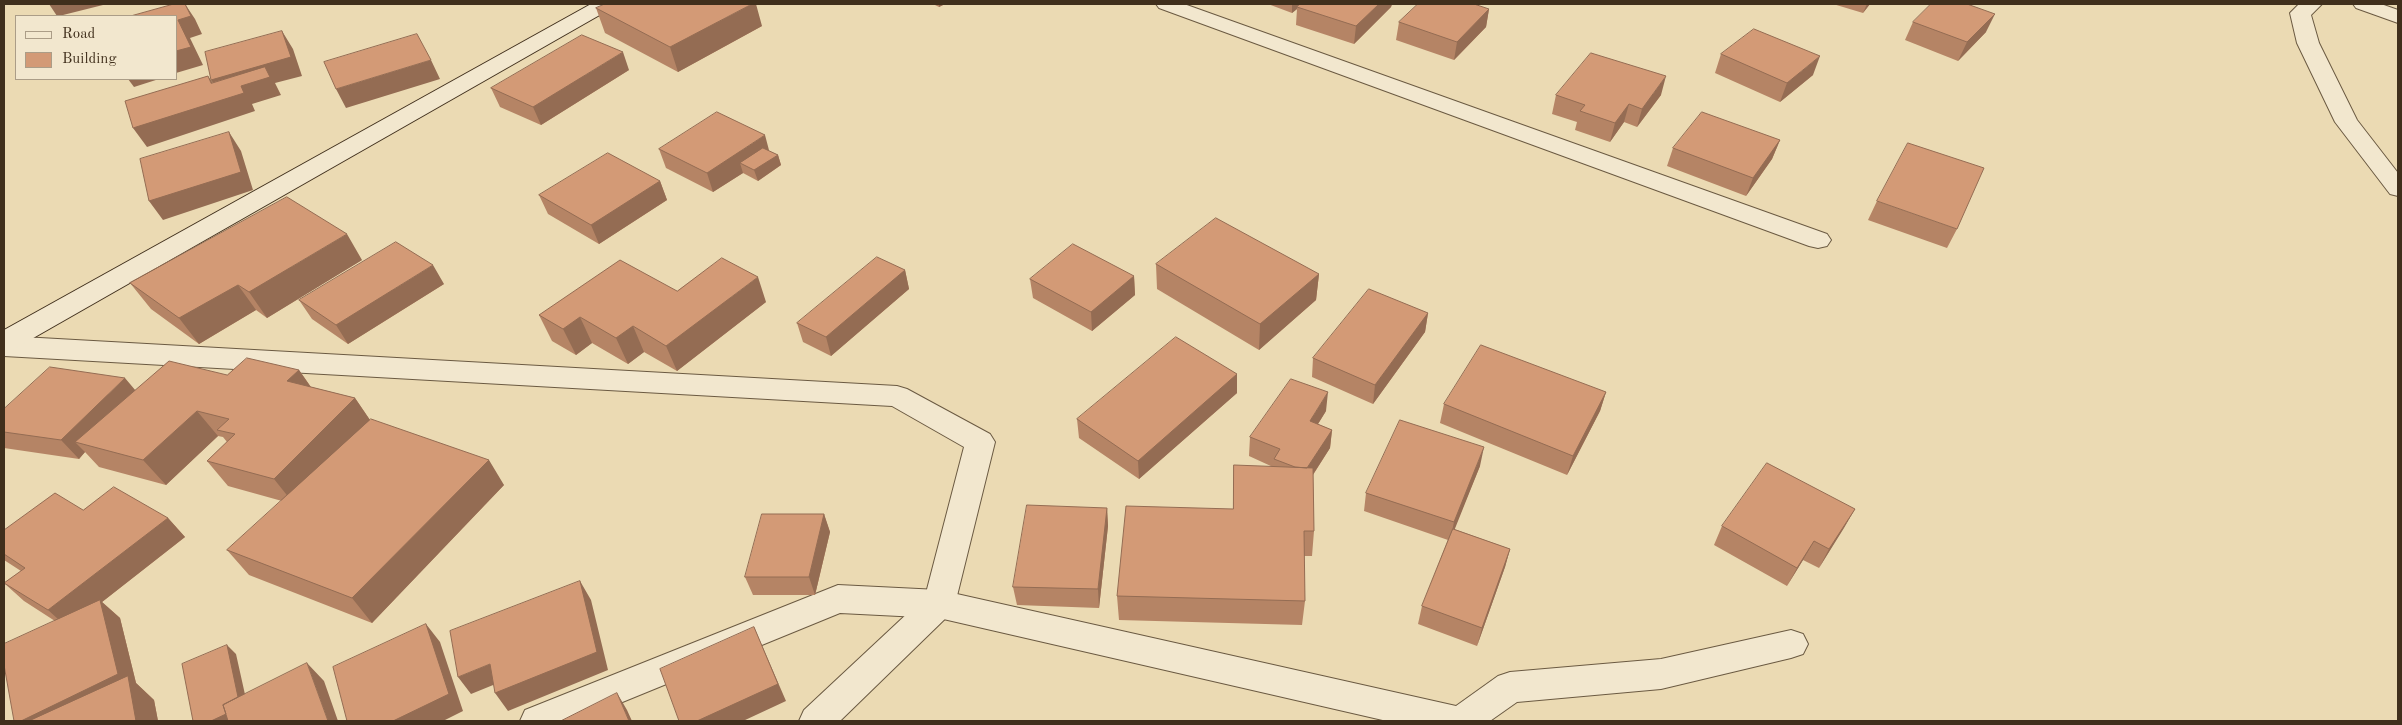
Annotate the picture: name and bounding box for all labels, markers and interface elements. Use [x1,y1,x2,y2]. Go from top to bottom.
legend [15,15,178,80]
text: Road [62,27,95,42]
text: Building [62,52,117,67]

